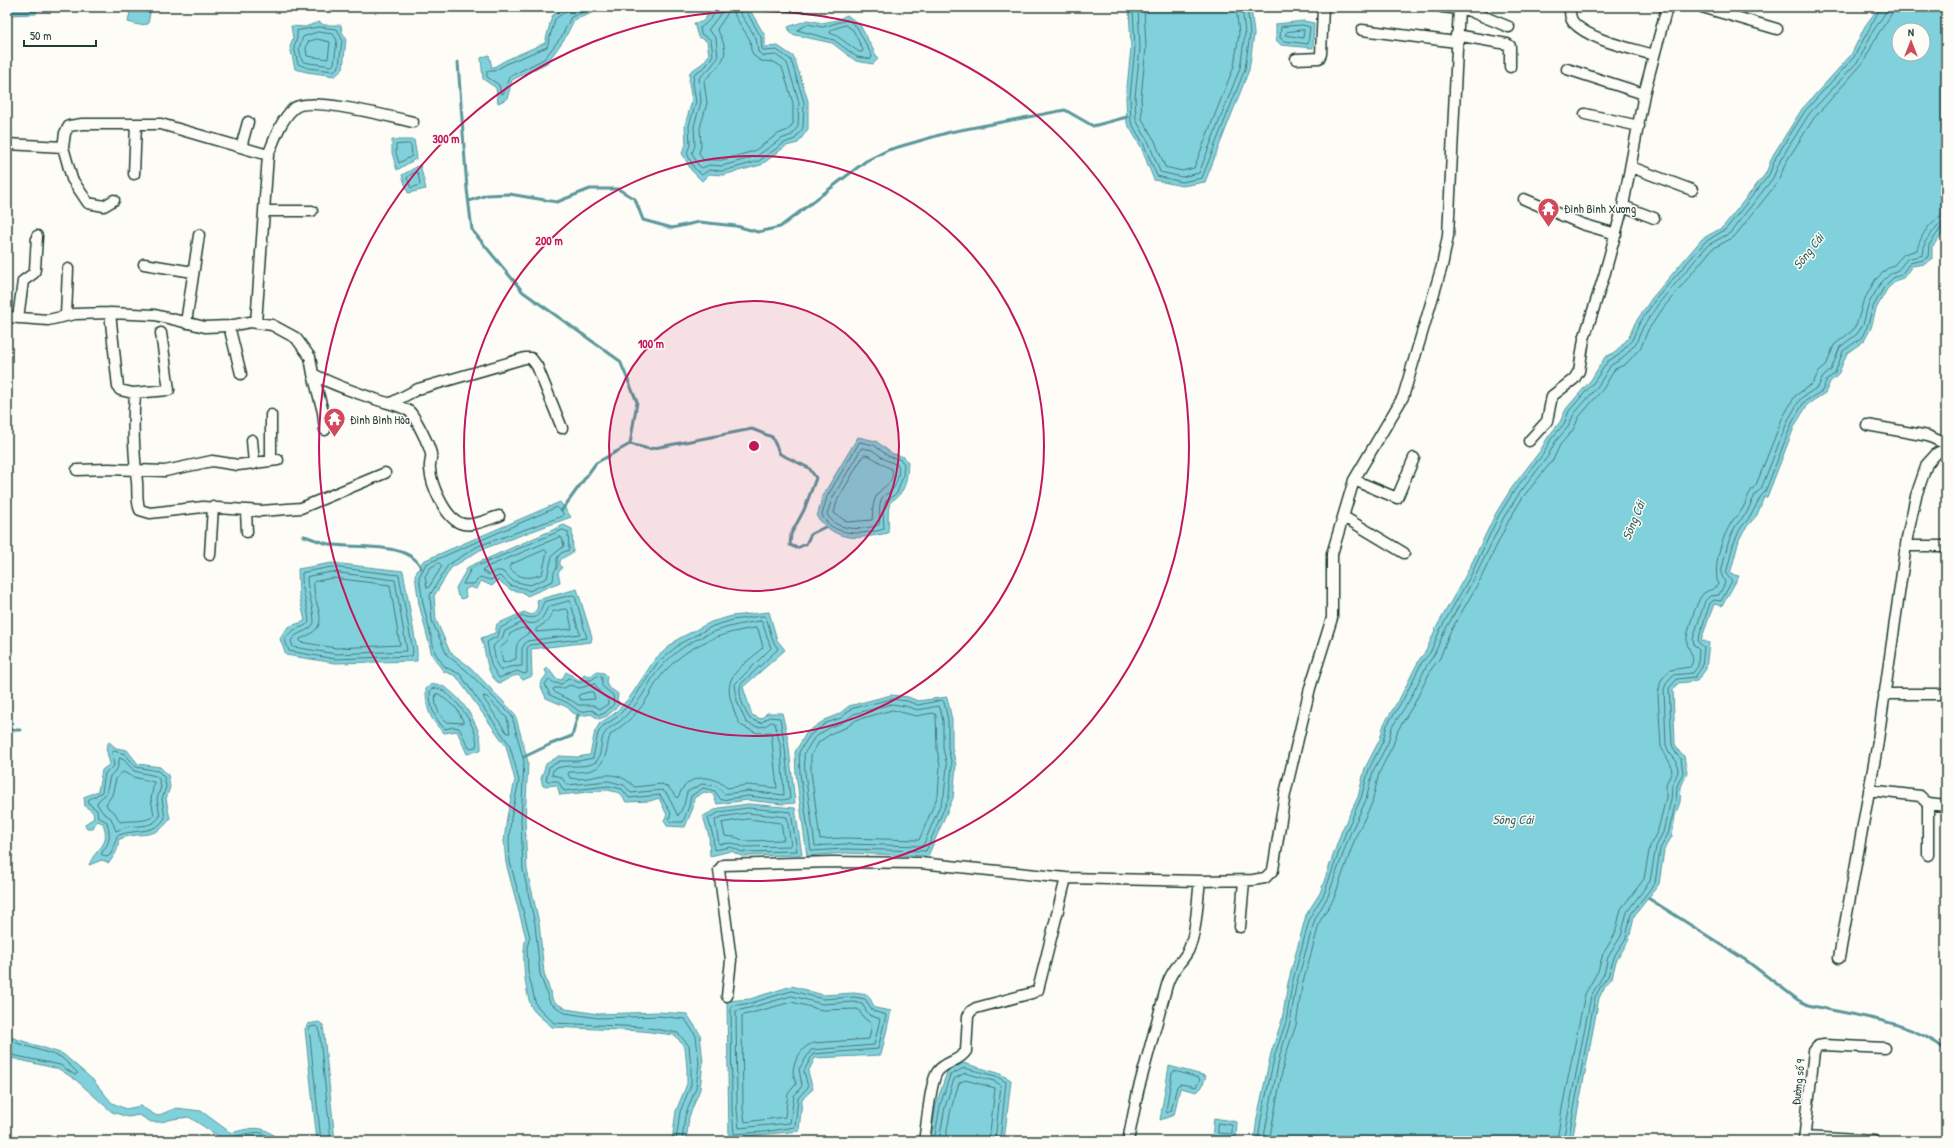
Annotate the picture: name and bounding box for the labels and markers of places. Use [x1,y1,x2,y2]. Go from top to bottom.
temple icon: Đình Bình Xương [1536,195,1562,228]
place label: Đình Bình Xương [1564,200,1636,217]
temple icon: Đình Bình Hòa [321,406,347,439]
place label: Đình Bình Hòa [350,411,410,428]
centre of rings [747,439,761,453]

